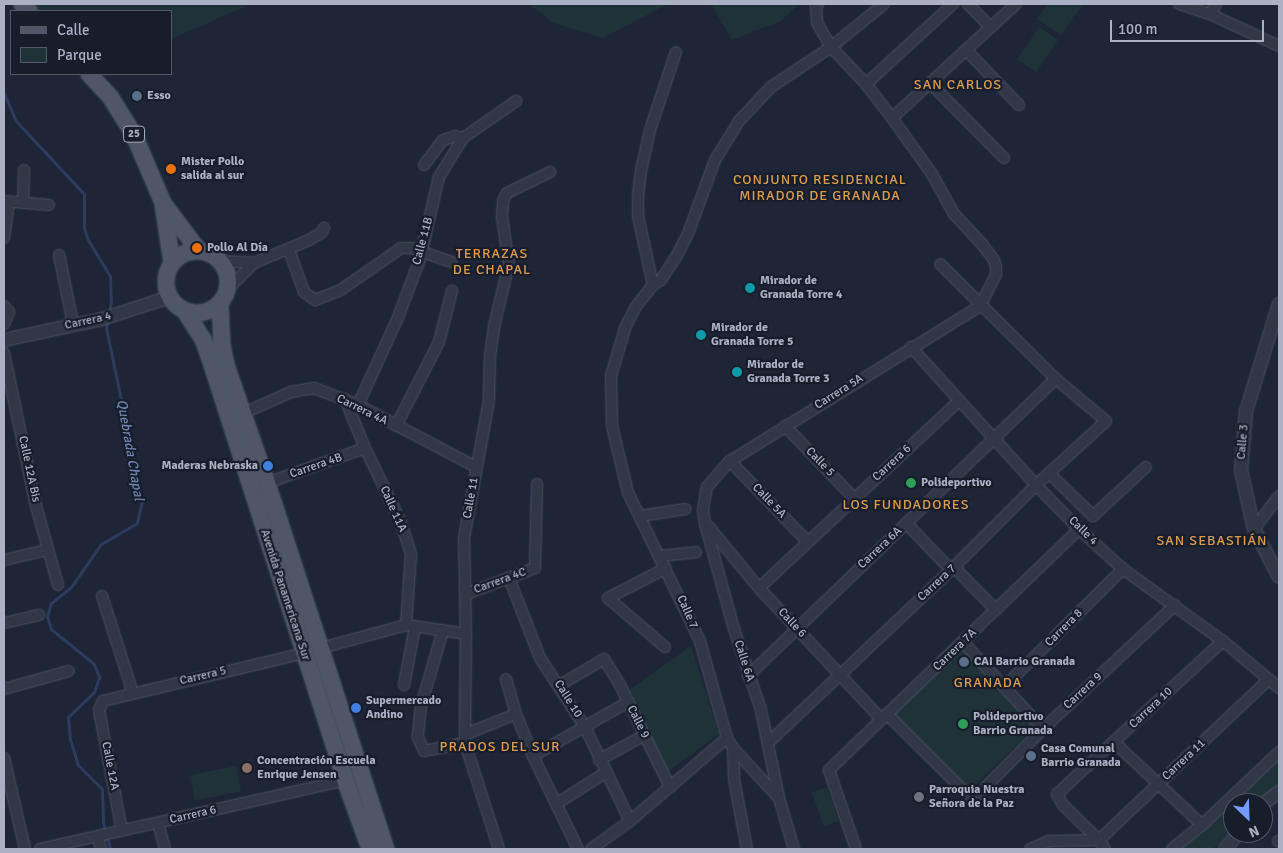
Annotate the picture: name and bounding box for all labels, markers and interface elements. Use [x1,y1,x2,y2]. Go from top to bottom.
legend [10,10,172,75]
scale bar [1113,10,1267,42]
text: 100 m [1118,20,1158,38]
text: Calle [57,21,90,39]
text: Parque [57,46,102,64]
district label: SAN CARLOS [913,77,1003,93]
place label: Esso [147,89,171,103]
marker: Esso [131,90,143,102]
road number: 25 [123,126,145,142]
place label: Mister Pollo salida al sur [181,155,244,183]
marker: Mister Pollo salida al sur [165,163,177,175]
district label: CONJUNTO RESIDENCIAL MIRADOR DE GRANADA [730,172,910,204]
street label: Calle 11B [410,216,436,266]
place label: Pollo Al Día [207,241,268,255]
marker: Pollo Al Día [191,242,203,254]
district label: TERRAZAS DE CHAPAL [452,246,532,278]
place label: Mirador de Granada Torre 4 [760,274,842,302]
marker: Mirador de Granada Torre 4 [744,282,756,294]
street label: Carrera 4 [63,309,113,333]
place label: Mirador de Granada Torre 5 [711,321,793,349]
marker: Mirador de Granada Torre 5 [695,329,707,341]
place label: Mirador de Granada Torre 3 [747,358,829,386]
marker: Mirador de Granada Torre 3 [731,366,743,378]
street label: Carrera 5A [812,371,866,413]
street label: Carrera 4A [334,392,390,428]
water label: Quebrada Chapal [113,398,147,502]
street label: Calle 3 [1234,424,1252,460]
street label: Calle 12A Bis [15,435,43,503]
street label: Carrera 6 [870,442,914,484]
street label: Calle 5 [803,444,837,480]
street label: Carrera 4B [288,450,344,482]
place label: Maderas Nebraska [161,459,258,473]
marker: Maderas Nebraska [262,460,274,472]
street label: Calle 11 [460,476,482,520]
place label: Polideportivo [921,476,992,490]
marker: Polideportivo [905,477,917,489]
street label: Calle 5A [749,481,789,521]
street label: Calle 11A [376,484,410,534]
district label: LOS FUNDADORES [841,497,971,513]
street label: Calle 4 [1065,514,1101,548]
street label: Carrera 6A [855,524,905,572]
street label: Avenida Panamericana Sur [257,528,313,662]
district label: SAN SEBASTIÁN [1155,533,1269,549]
street label: Carrera 7 [915,562,959,604]
street label: Carrera 4C [472,565,528,597]
street label: Calle 7 [673,593,701,631]
street label: Calle 6 [775,605,809,641]
street label: Carrera 8 [1042,606,1086,650]
street label: Carrera 7A [930,626,980,674]
street label: Calle 6A [731,639,757,683]
place label: CAI Barrio Granada [974,655,1075,669]
marker: CAI Barrio Granada [958,656,970,668]
street label: Carrera 5 [178,664,228,688]
street label: Carrera 9 [1061,670,1105,712]
district label: GRANADA [953,675,1023,691]
street label: Calle 10 [551,678,585,720]
street label: Carrera 10 [1126,684,1176,732]
place label: Supermercado Andino [366,694,441,722]
marker: Supermercado Andino [350,702,362,714]
street label: Calle 9 [624,703,652,741]
place label: Polideportivo Barrio Granada [973,710,1053,738]
marker: Polideportivo Barrio Granada [957,718,969,730]
street label: Carrera 11 [1159,736,1209,784]
district label: PRADOS DEL SUR [438,739,562,755]
street label: Calle 12A [98,741,122,791]
place label: Casa Comunal Barrio Granada [1041,742,1121,770]
marker: Casa Comunal Barrio Granada [1025,750,1037,762]
place label: Concentración Escuela Enrique Jensen [257,754,376,782]
marker: Concentración Escuela Enrique Jensen [241,762,253,774]
place label: Parroquia Nuestra Señora de la Paz [929,783,1024,811]
marker: Parroquia Nuestra Señora de la Paz [913,791,925,803]
north arrow [1223,793,1273,843]
street label: Carrera 6 [168,803,218,827]
text: N [1246,821,1262,841]

